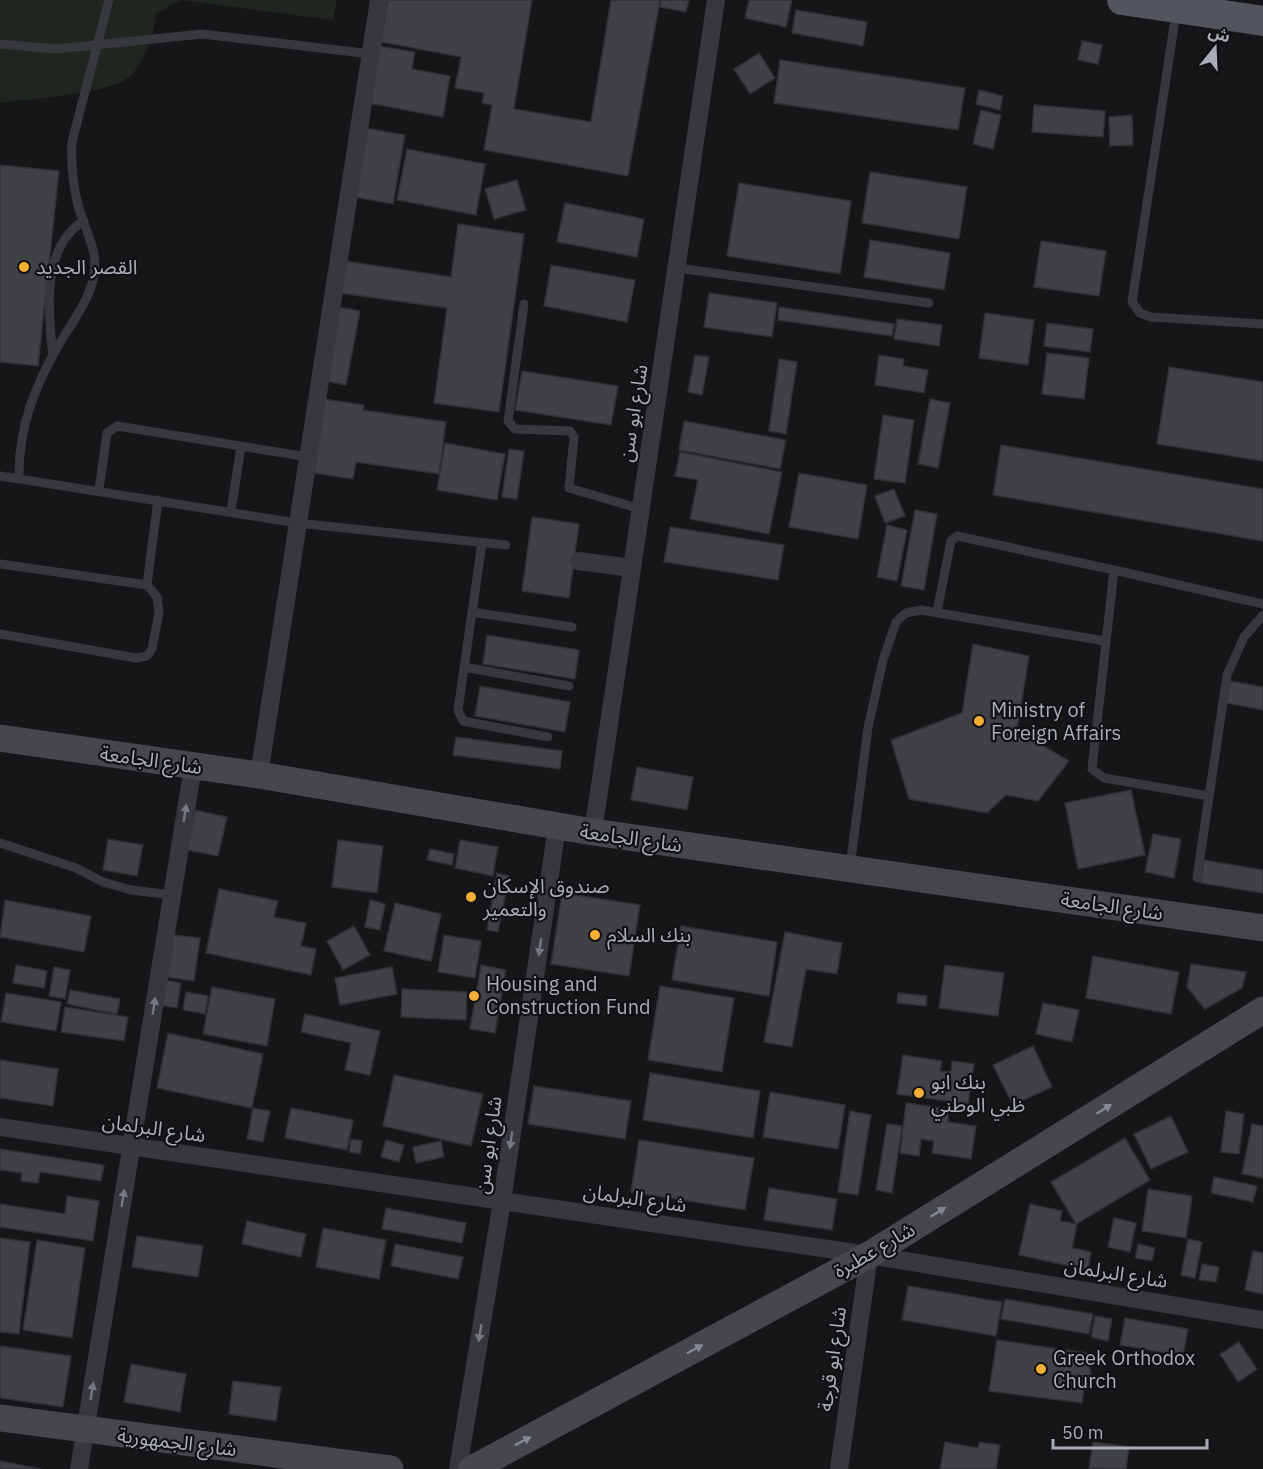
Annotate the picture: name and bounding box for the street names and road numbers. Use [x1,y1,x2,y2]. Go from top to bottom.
street label: شارع ابو سن [611,362,656,464]
street label: شارع الجامعة [98,739,204,782]
street label: شارع الجامعة [578,817,684,860]
street label: شارع الجامعة [1059,885,1165,928]
street label: شارع ابو سن [467,1094,510,1196]
street label: شارع البرلمان [100,1107,208,1150]
street label: شارع البرلمان [581,1177,689,1220]
street label: شارع عطبرة [828,1215,920,1286]
street label: شارع البرلمان [1062,1251,1170,1296]
street label: شارع ابو قرجة [811,1305,854,1413]
street label: شارع الجمهورية [116,1421,238,1464]

